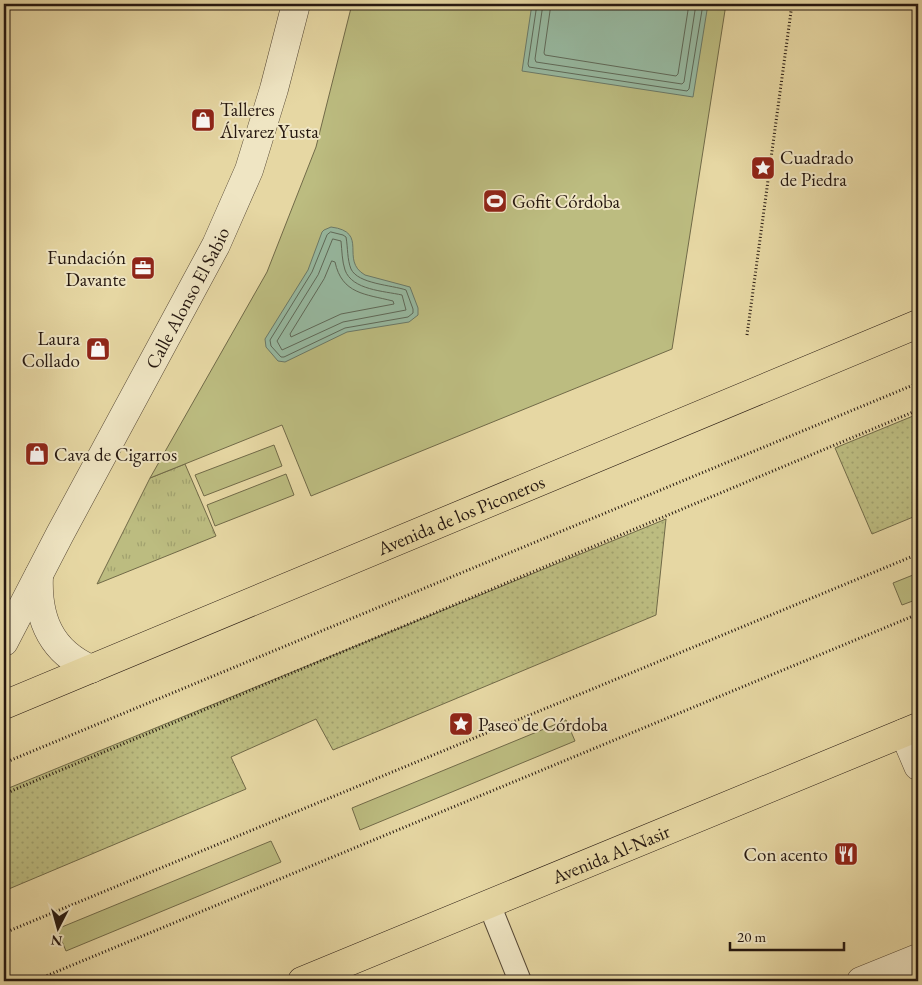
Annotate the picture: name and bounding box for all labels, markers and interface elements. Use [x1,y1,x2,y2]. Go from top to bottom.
place label: Talleres Álvarez Yusta [219,97,319,144]
shop icon: Talleres Álvarez Yusta [190,107,216,133]
place label: Cuadrado de Piedra [780,145,854,192]
place icon: Cuadrado de Piedra [750,155,776,181]
sports icon: Gofit Córdoba [482,188,508,214]
place label: Gofit Córdoba [512,189,621,214]
street label: Calle Alonso El Sabio [140,223,235,373]
place label: Fundación Davante [47,245,126,292]
office icon: Fundación Davante [130,255,156,281]
place label: Laura Collado [22,326,80,373]
shop icon: Laura Collado [85,336,111,362]
shop icon: Cava de Cigarros [24,441,50,467]
place label: Cava de Cigarros [54,442,177,467]
street label: Avenida de los Piconeros [373,469,548,561]
place icon: Paseo de Córdoba [448,711,474,737]
place label: Paseo de Córdoba [478,712,608,737]
street label: Avenida Al-Nasir [547,818,674,890]
restaurant icon: Con acento [833,841,859,867]
place label: Con acento [744,842,828,867]
north arrow [32,902,82,952]
scale bar [730,920,843,952]
text: 20 m [737,927,766,946]
text: N [49,931,63,950]

